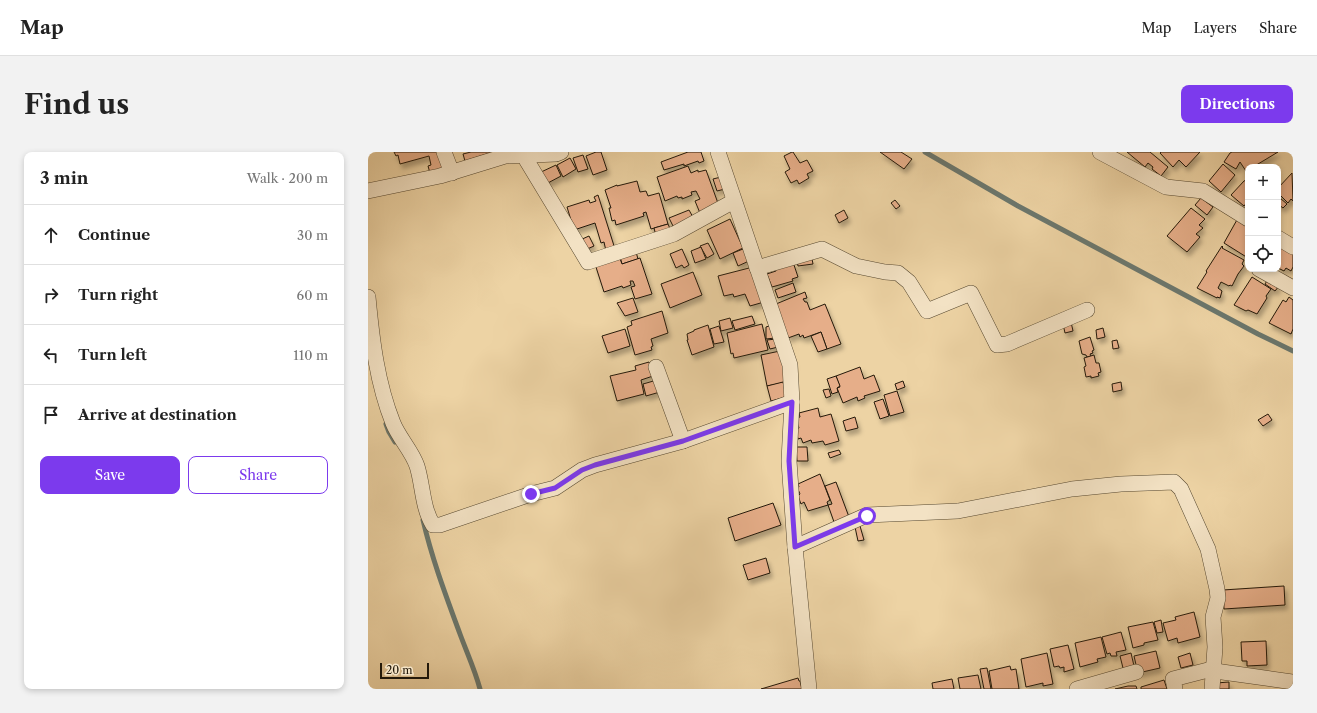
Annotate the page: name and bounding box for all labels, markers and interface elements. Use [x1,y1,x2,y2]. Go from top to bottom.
text: Map [20,16,64,39]
text: Map [1141,19,1171,37]
text: Layers [1193,19,1237,37]
text: Share [1259,19,1297,37]
button: Directions [1181,85,1293,123]
text: Find us [24,87,129,121]
map controls [1245,164,1281,272]
button: + [1245,164,1281,200]
text: 3 min [40,168,89,188]
text: Walk · 200 m [247,170,328,186]
button: − [1245,200,1281,236]
icon: ahead [40,224,62,246]
text: Continue [78,225,150,244]
text: 30 m [297,227,328,243]
button: locate [1245,236,1281,272]
icon: right [40,284,62,306]
text: Turn right [78,285,158,304]
text: 60 m [297,287,328,303]
icon: left [40,344,62,366]
text: Turn left [78,345,147,364]
text: 110 m [293,347,328,363]
icon: arrive [40,404,62,426]
text: Arrive at destination [78,405,237,424]
button: Save [40,456,180,494]
button: Share [188,456,328,494]
route end [522,485,540,503]
route start [858,507,876,525]
scale bar [380,661,429,680]
text: 20 m [386,663,412,677]

